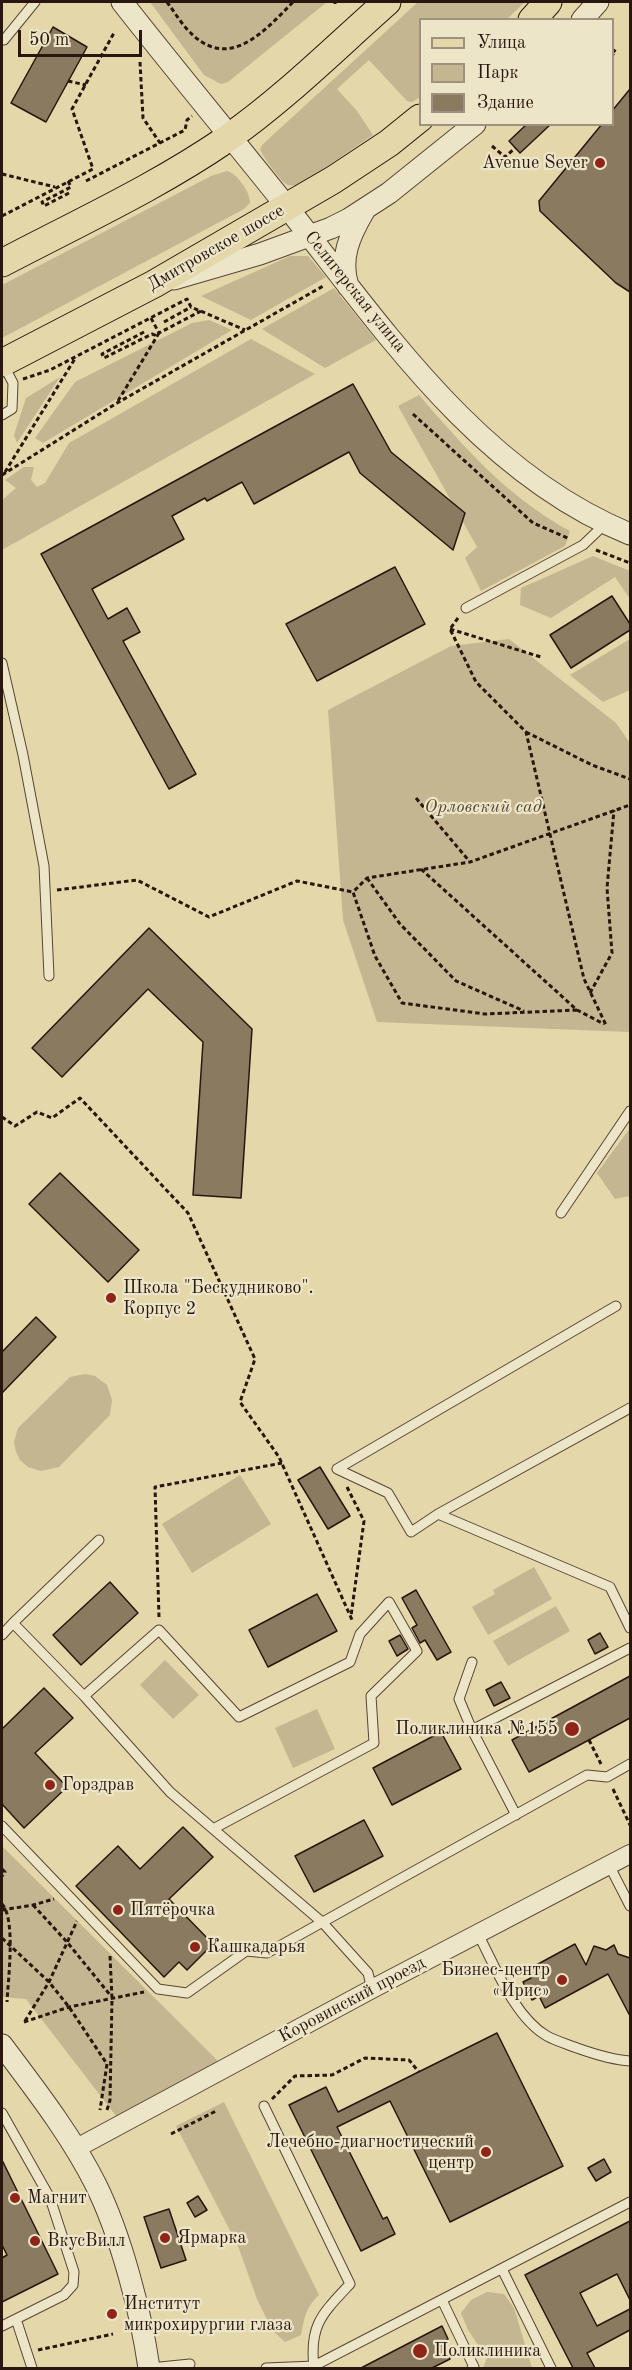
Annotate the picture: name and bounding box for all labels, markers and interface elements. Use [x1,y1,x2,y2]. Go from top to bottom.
scale bar [21,18,146,56]
legend [419,18,614,126]
text: 50 m [29,31,69,49]
text: Улица [477,34,526,52]
text: Парк [477,64,518,82]
text: Здание [477,94,534,112]
place label: Avenue Sever [482,152,588,174]
marker: Avenue Sever [593,156,607,170]
street label: Дмитровское шоссе [144,200,288,296]
street label: Селигерская улица [299,227,411,357]
park label: Орловский сад [424,796,542,818]
place label: Школа "Бескудниково". Корпус 2 [123,1277,314,1320]
marker: Школа "Бескудниково". Корпус 2 [104,1291,118,1305]
place label: Поликлиника №155 [395,1718,558,1740]
marker: Поликлиника №155 [563,1720,581,1738]
place label: Горздрав [62,1774,134,1796]
marker: Горздрав [43,1778,57,1792]
place label: Пятёрочка [130,1899,215,1921]
marker: Пятёрочка [111,1903,125,1917]
place label: Кашкадарья [207,1936,305,1958]
marker: Кашкадарья [188,1940,202,1954]
street label: Коровинский проезд [275,1952,429,2048]
place label: Бизнес-центр «Ирис» [441,1959,550,2002]
marker: Бизнес-центр «Ирис» [555,1973,569,1987]
place label: Лечебно-диагностический центр [266,2131,474,2174]
marker: Лечебно-диагностический центр [479,2145,493,2159]
place label: Магнит [27,2187,87,2209]
marker: Магнит [8,2191,22,2205]
place label: Ярмарка [177,2227,246,2249]
place label: ВкусВилл [47,2230,125,2252]
marker: Ярмарка [158,2231,172,2245]
marker: ВкусВилл [28,2234,42,2248]
place label: Институт микрохирургии глаза [124,2293,292,2336]
marker: Институт микрохирургии глаза [105,2307,119,2321]
place label: Поликлиника [434,2340,541,2362]
marker: Поликлиника [411,2342,429,2360]

